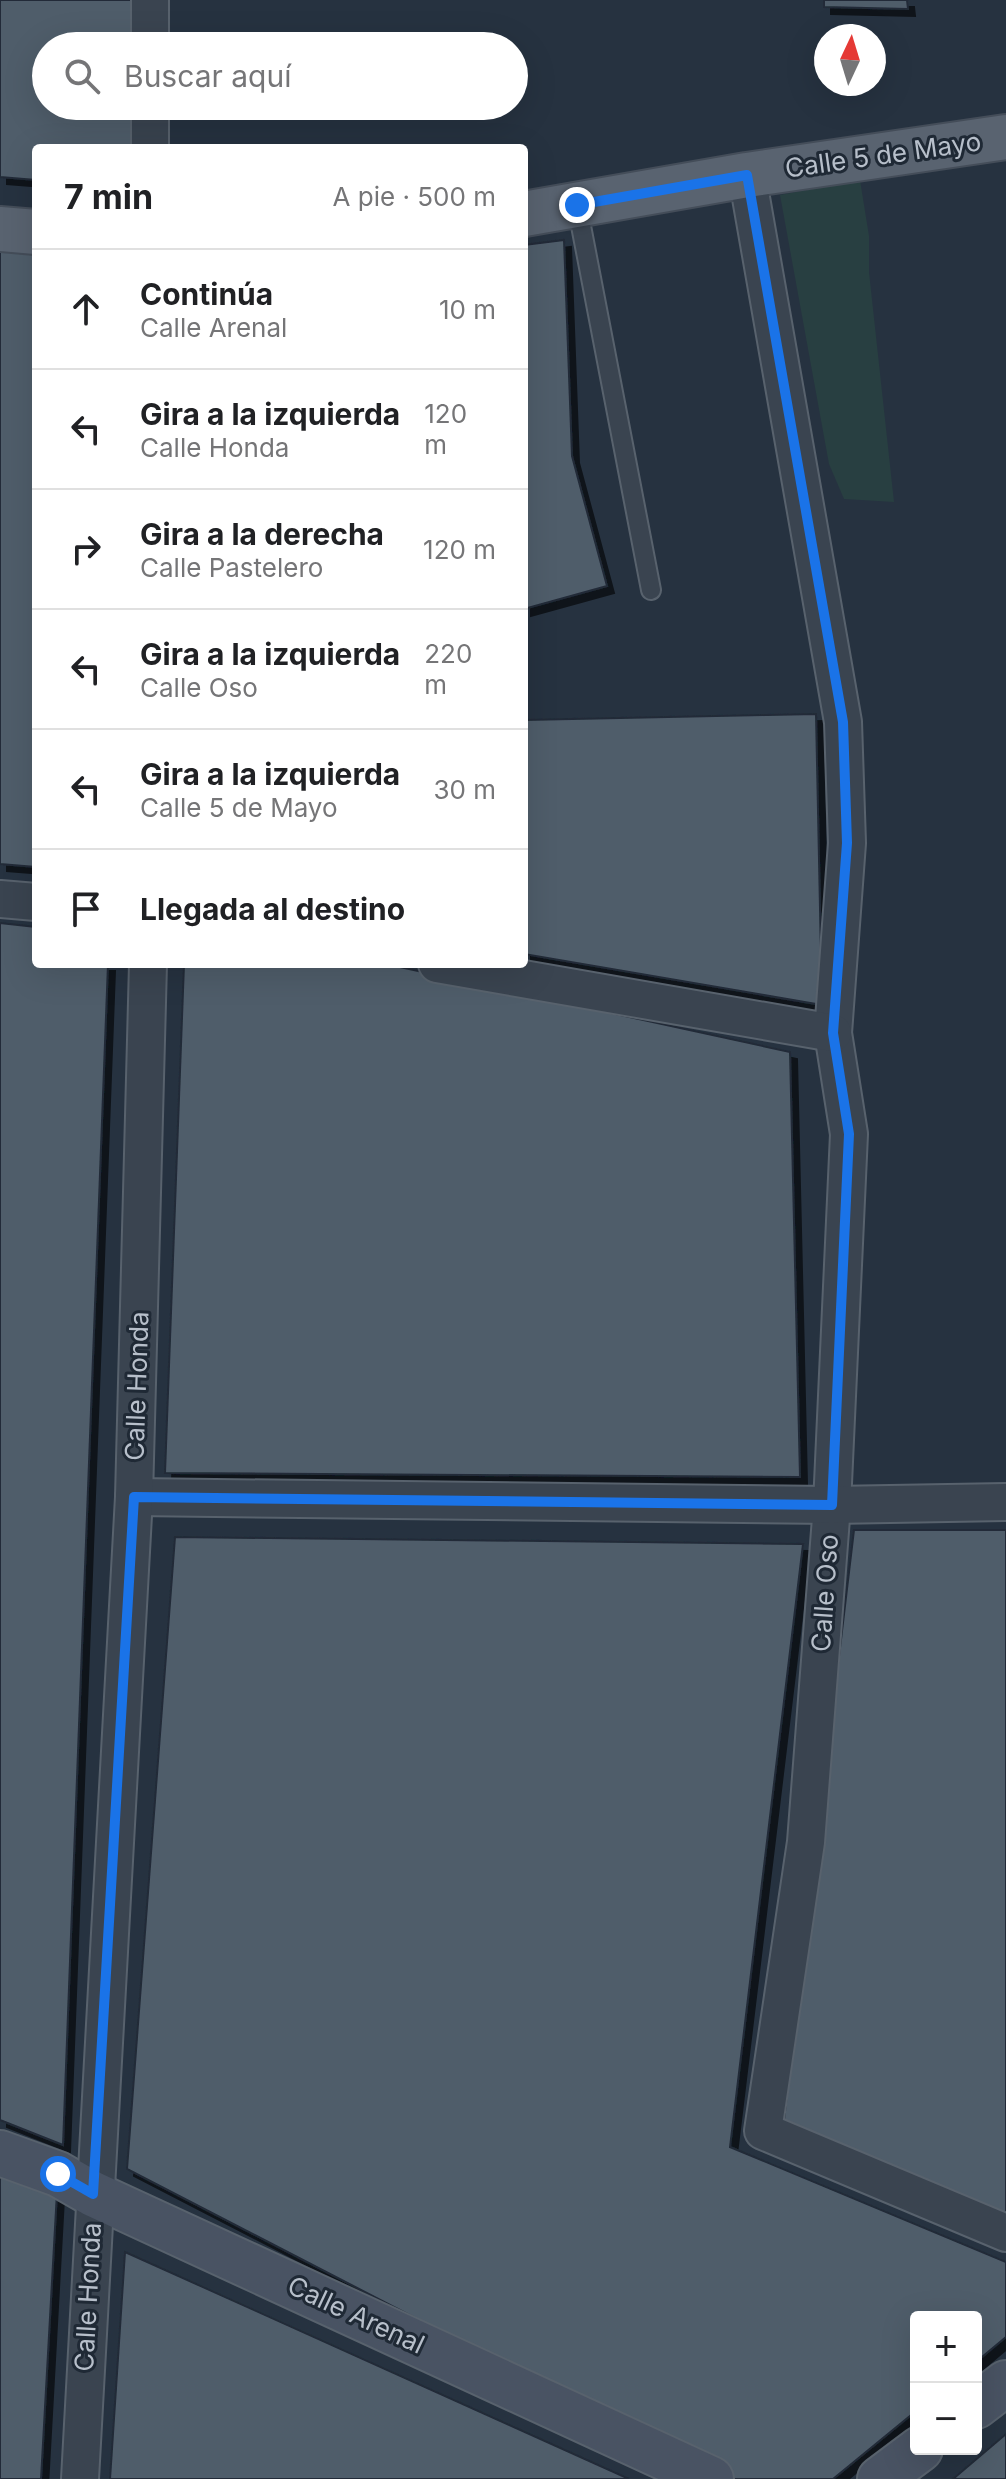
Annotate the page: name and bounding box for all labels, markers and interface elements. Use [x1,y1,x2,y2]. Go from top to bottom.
north arrow [814,24,886,96]
search box [32,32,528,120]
icon: search [60,54,104,98]
text: Buscar aquí [124,58,291,94]
street label: Calle 5 de Mayo [783,125,983,184]
text: 7 min [64,176,153,217]
text: A pie · 500 m [333,181,496,212]
route end [559,187,595,223]
text: Continúa [140,276,273,312]
icon: ahead [64,287,108,331]
text: 10 m [439,294,496,325]
text: Calle Arenal [140,312,287,343]
text: Gira a la izquierda [140,396,400,432]
text: 120 m [424,398,467,460]
icon: left [64,407,108,451]
text: Calle Honda [140,432,289,463]
text: Gira a la derecha [140,516,384,552]
icon: right [64,527,108,571]
text: 120 m [423,534,496,565]
text: Calle Pastelero [140,552,323,583]
text: Gira a la izquierda [140,636,400,672]
text: 220 m [424,638,472,700]
icon: left [64,647,108,691]
text: Calle Oso [140,672,258,703]
text: Gira a la izquierda [140,756,400,792]
icon: left [64,767,108,811]
text: 30 m [433,774,496,805]
text: Calle 5 de Mayo [140,792,338,823]
icon: arrive [64,887,108,931]
text: Llegada al destino [140,891,405,927]
street label: Calle Honda [118,1311,155,1461]
street label: Calle Oso [805,1533,844,1653]
route start [40,2156,76,2192]
street label: Calle Honda [68,2222,107,2372]
street label: Calle Arenal [283,2269,430,2360]
map controls [910,2311,982,2455]
button: + [910,2311,982,2383]
button: − [910,2383,982,2455]

